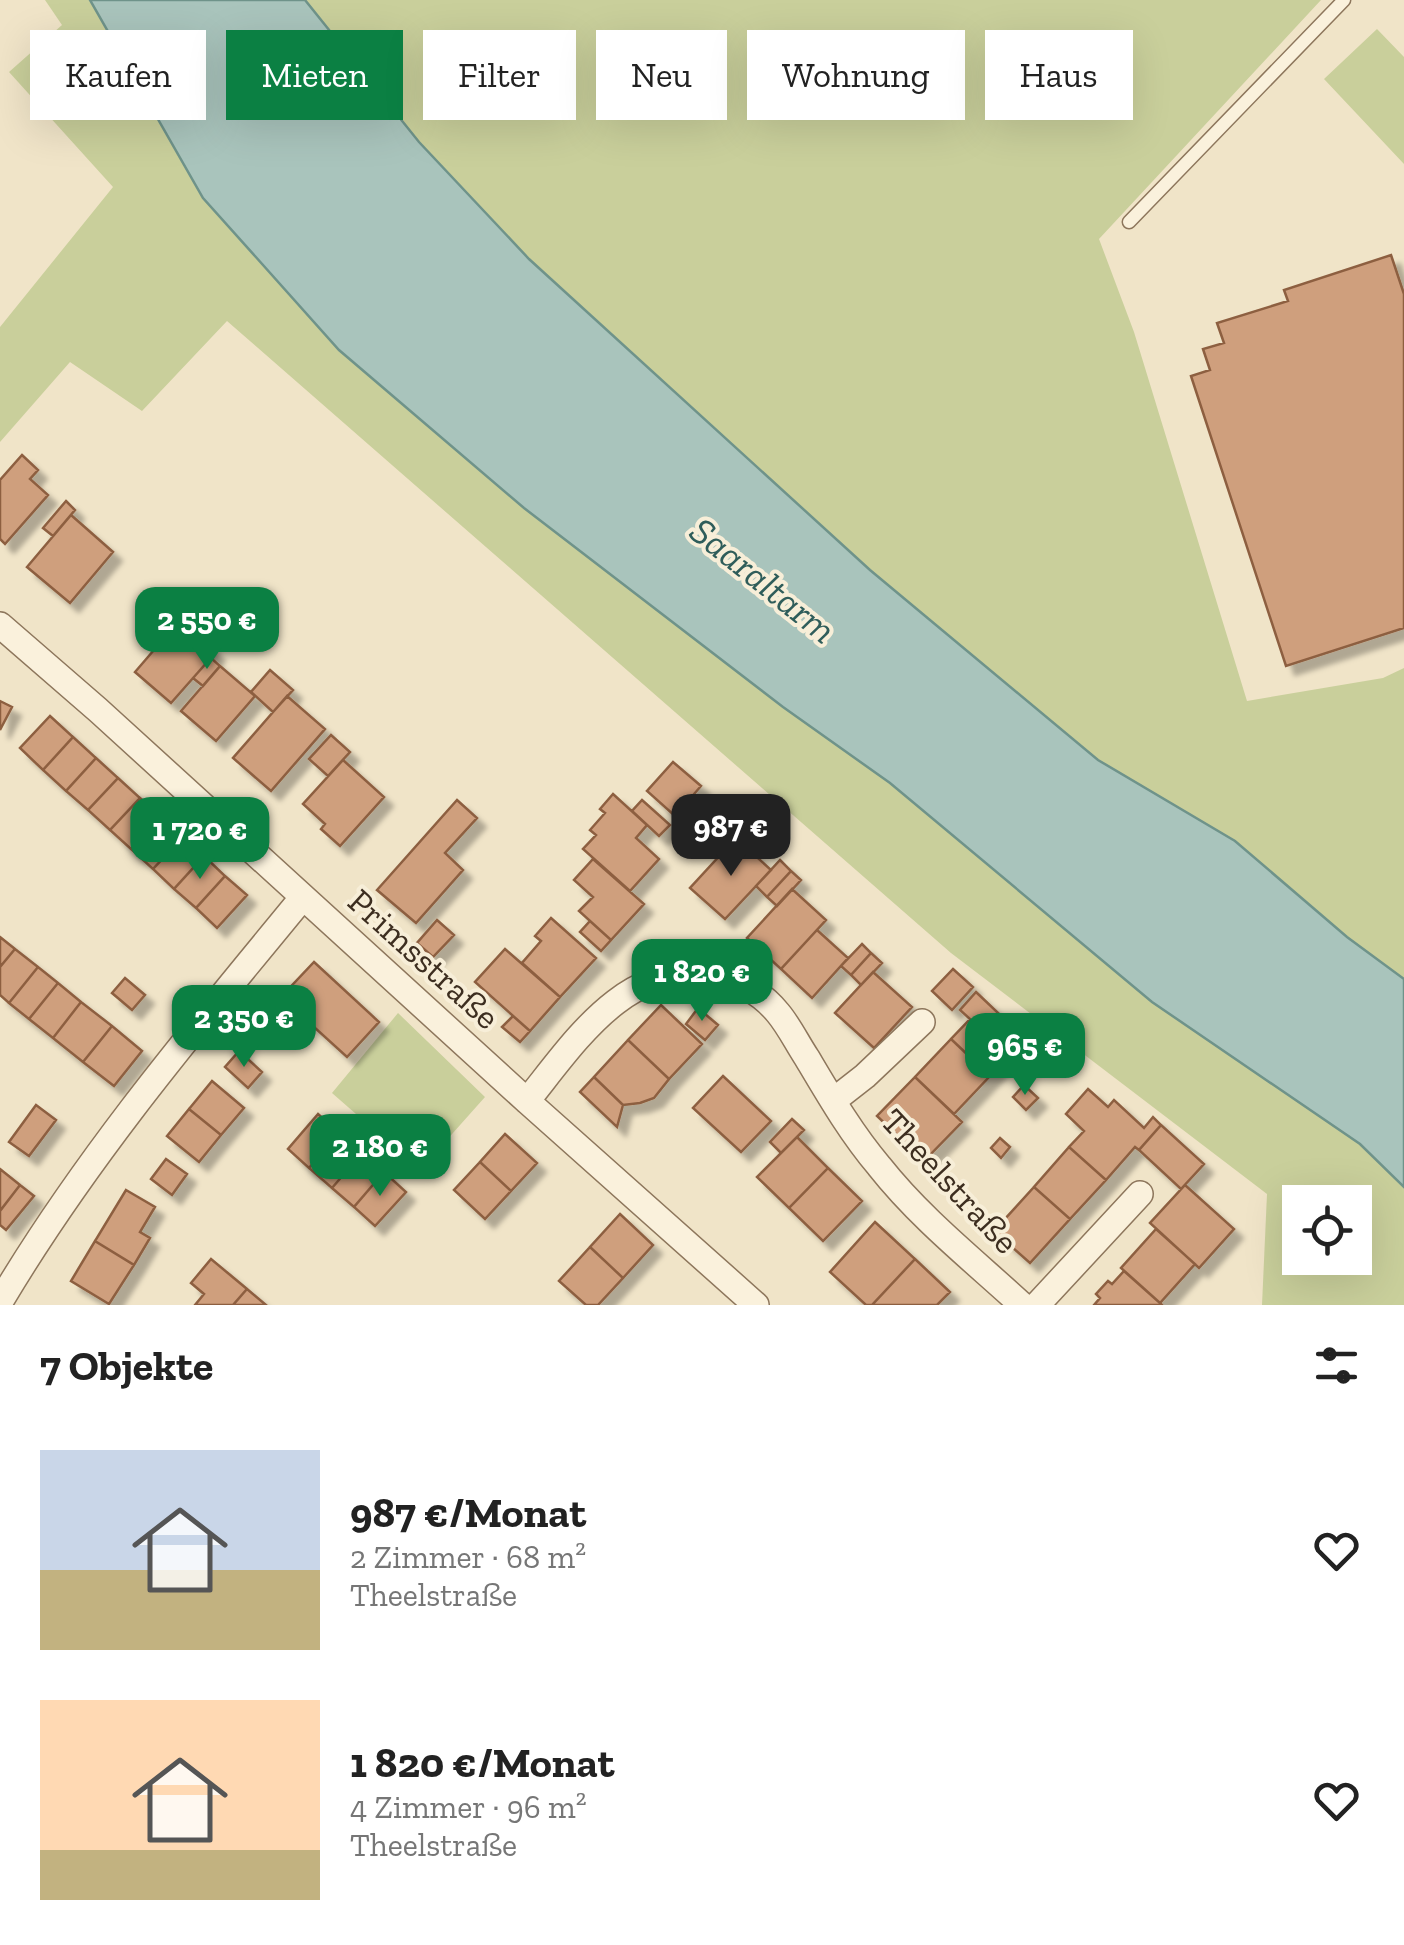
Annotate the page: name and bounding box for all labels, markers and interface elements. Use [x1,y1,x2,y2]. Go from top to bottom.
chip: Kaufen [30,30,206,120]
chip: Mieten [226,30,403,120]
chip: Filter [423,30,576,120]
chip: Neu [596,30,727,120]
chip: Wohnung [747,30,965,120]
chip: Haus [985,30,1133,120]
water label: Saaraltarm [681,507,845,653]
pin: 2 550 € [115,587,299,672]
text: 2 550 € [157,600,257,638]
pin: 987 € [661,794,801,879]
pin: 1 720 € [108,797,292,882]
text: 987 € [693,807,769,845]
text: 1 720 € [152,810,248,848]
street label: Primsstraße [340,880,508,1038]
pin: 1 820 € [610,939,794,1024]
text: 1 820 € [654,952,750,990]
pin: 2 350 € [152,985,336,1070]
text: 2 350 € [194,998,294,1036]
pin: 965 € [955,1013,1095,1098]
text: 965 € [987,1026,1063,1064]
street label: Theelstraße [872,1100,1028,1262]
pin: 2 180 € [288,1114,472,1199]
text: 2 180 € [332,1127,428,1165]
map controls [1282,1185,1372,1275]
button: locate [1282,1185,1372,1275]
icon: filters [1309,1338,1364,1393]
text: 7 Objekte [40,1340,213,1391]
text: 987 €/Monat [350,1487,586,1538]
icon: home [120,1490,240,1610]
icon: heart [1309,1523,1364,1578]
text: 2 Zimmer · 68 m² [350,1538,586,1576]
text: Theelstraße [350,1576,517,1614]
text: 1 820 €/Monat [350,1737,615,1788]
icon: home [120,1740,240,1860]
icon: heart [1309,1773,1364,1828]
text: 4 Zimmer · 96 m² [350,1788,587,1826]
text: Theelstraße [350,1826,517,1864]

